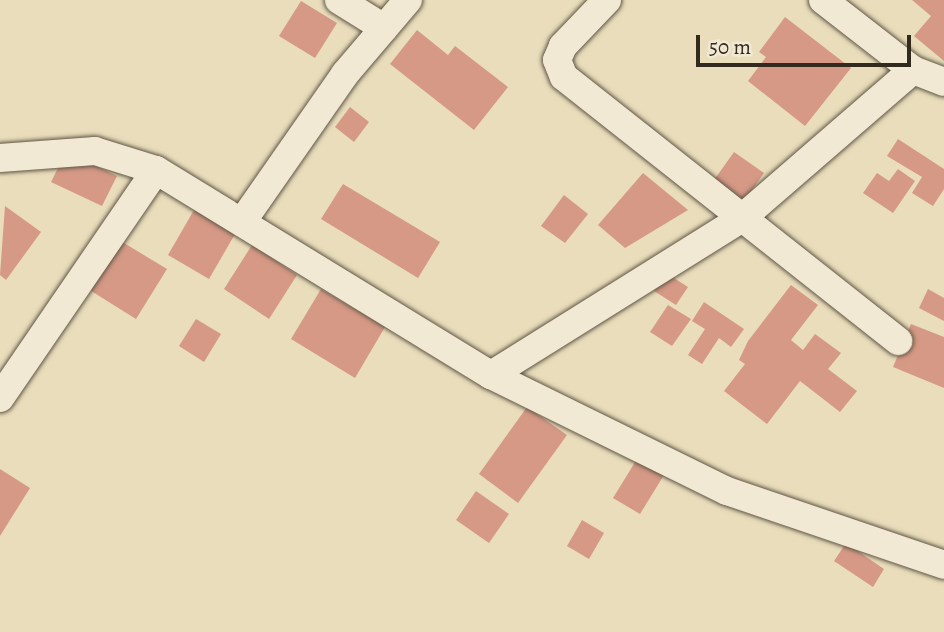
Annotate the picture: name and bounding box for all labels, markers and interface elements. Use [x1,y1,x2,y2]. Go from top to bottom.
scale bar [699,21,914,65]
text: 50 m [709,33,751,61]

